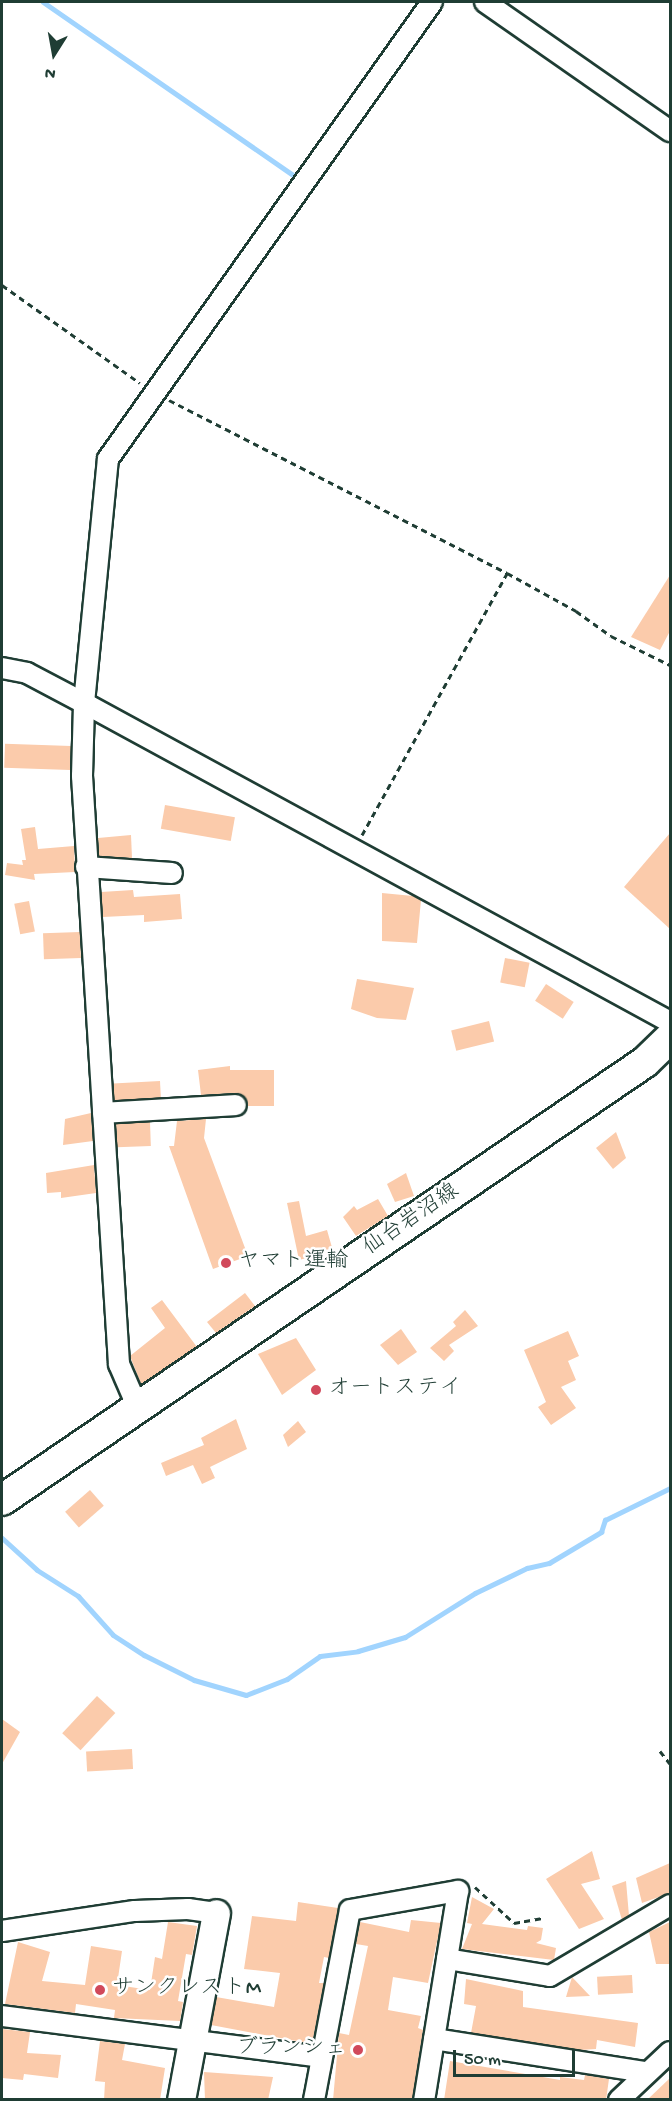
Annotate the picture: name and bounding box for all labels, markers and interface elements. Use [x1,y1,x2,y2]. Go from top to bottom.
north arrow [24,24,84,84]
text: N [44,62,57,82]
street label: 仙台岩沼線 [359,1179,465,1263]
place label: ヤマト運輸 [238,1250,348,1276]
marker: ヤマト運輸 [219,1256,233,1270]
place label: オートステイ [328,1377,460,1403]
marker: オートステイ [309,1383,323,1397]
place label: サンクレストM [112,1977,259,2003]
marker: サンクレストM [93,1983,107,1997]
place label: ブランシェ [236,2037,346,2063]
scale bar [456,2038,578,2076]
marker: ブランシェ [351,2043,365,2057]
text: 50 m [464,2050,501,2071]

